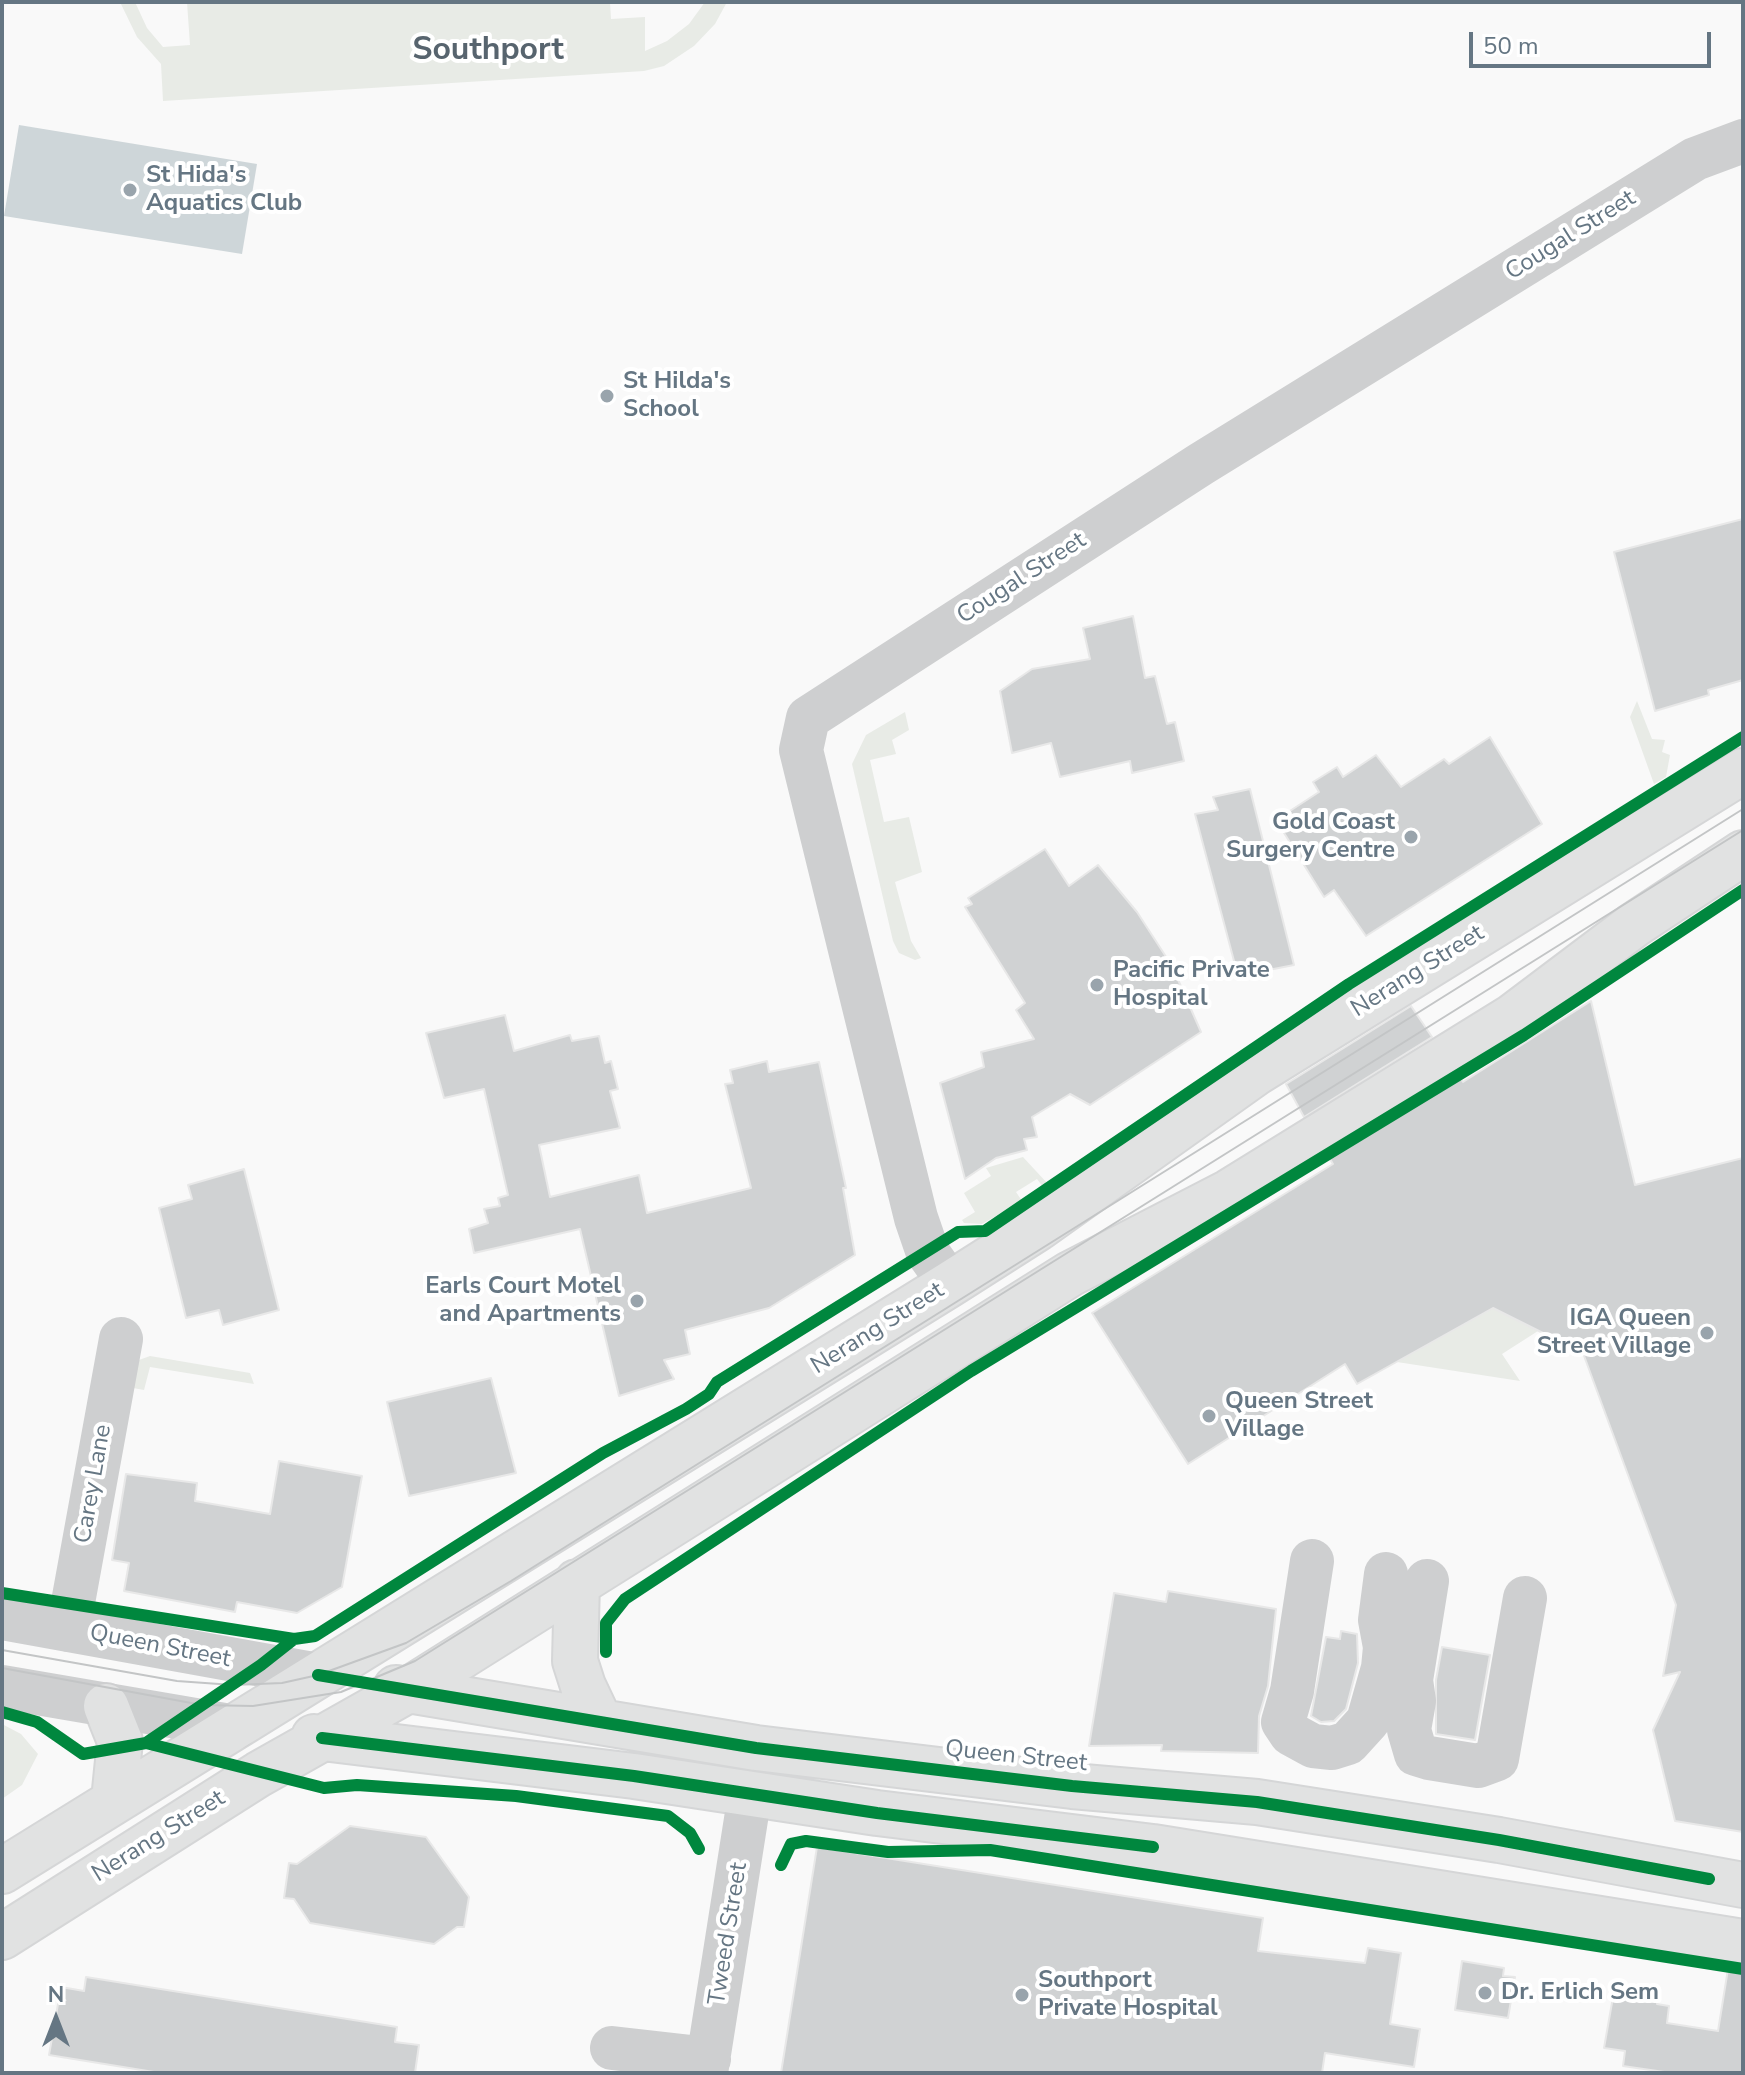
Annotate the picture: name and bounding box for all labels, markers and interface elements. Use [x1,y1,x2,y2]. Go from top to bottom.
scale bar [1473,16,1715,66]
text: 50 m [1483,30,1539,62]
district label: Southport [412,32,564,70]
place label: St Hida's Aquatics Club [146,162,302,218]
marker: St Hida's Aquatics Club [121,181,139,199]
street label: Cougal Street [1501,185,1641,287]
place label: St Hilda's School [623,368,731,424]
marker: St Hilda's School [598,387,616,405]
street label: Cougal Street [952,527,1092,631]
place label: Gold Coast Surgery Centre [1226,809,1395,865]
marker: Gold Coast Surgery Centre [1402,828,1420,846]
street label: Nerang Street [1346,920,1490,1024]
place label: Pacific Private Hospital [1113,957,1270,1013]
marker: Pacific Private Hospital [1088,976,1106,994]
place label: Earls Court Motel and Apartments [425,1273,621,1329]
street label: Nerang Street [806,1277,950,1381]
marker: Earls Court Motel and Apartments [628,1292,646,1310]
place label: IGA Queen Street Village [1537,1305,1691,1361]
marker: IGA Queen Street Village [1698,1324,1716,1342]
place label: Queen Street Village [1225,1388,1373,1444]
marker: Queen Street Village [1200,1407,1218,1425]
street label: Carey Lane [69,1422,119,1546]
street label: Queen Street [87,1619,233,1675]
street label: Queen Street [944,1735,1088,1779]
street label: Nerang Street [87,1785,231,1889]
street label: Tweed Street [704,1861,754,2007]
place label: Southport Private Hospital [1038,1967,1218,2023]
north arrow [16,1979,96,2059]
place label: Dr. Erlich Sem [1501,1979,1659,2007]
text: N [48,1980,64,2010]
marker: Dr. Erlich Sem [1476,1984,1494,2002]
marker: Southport Private Hospital [1013,1986,1031,2004]

